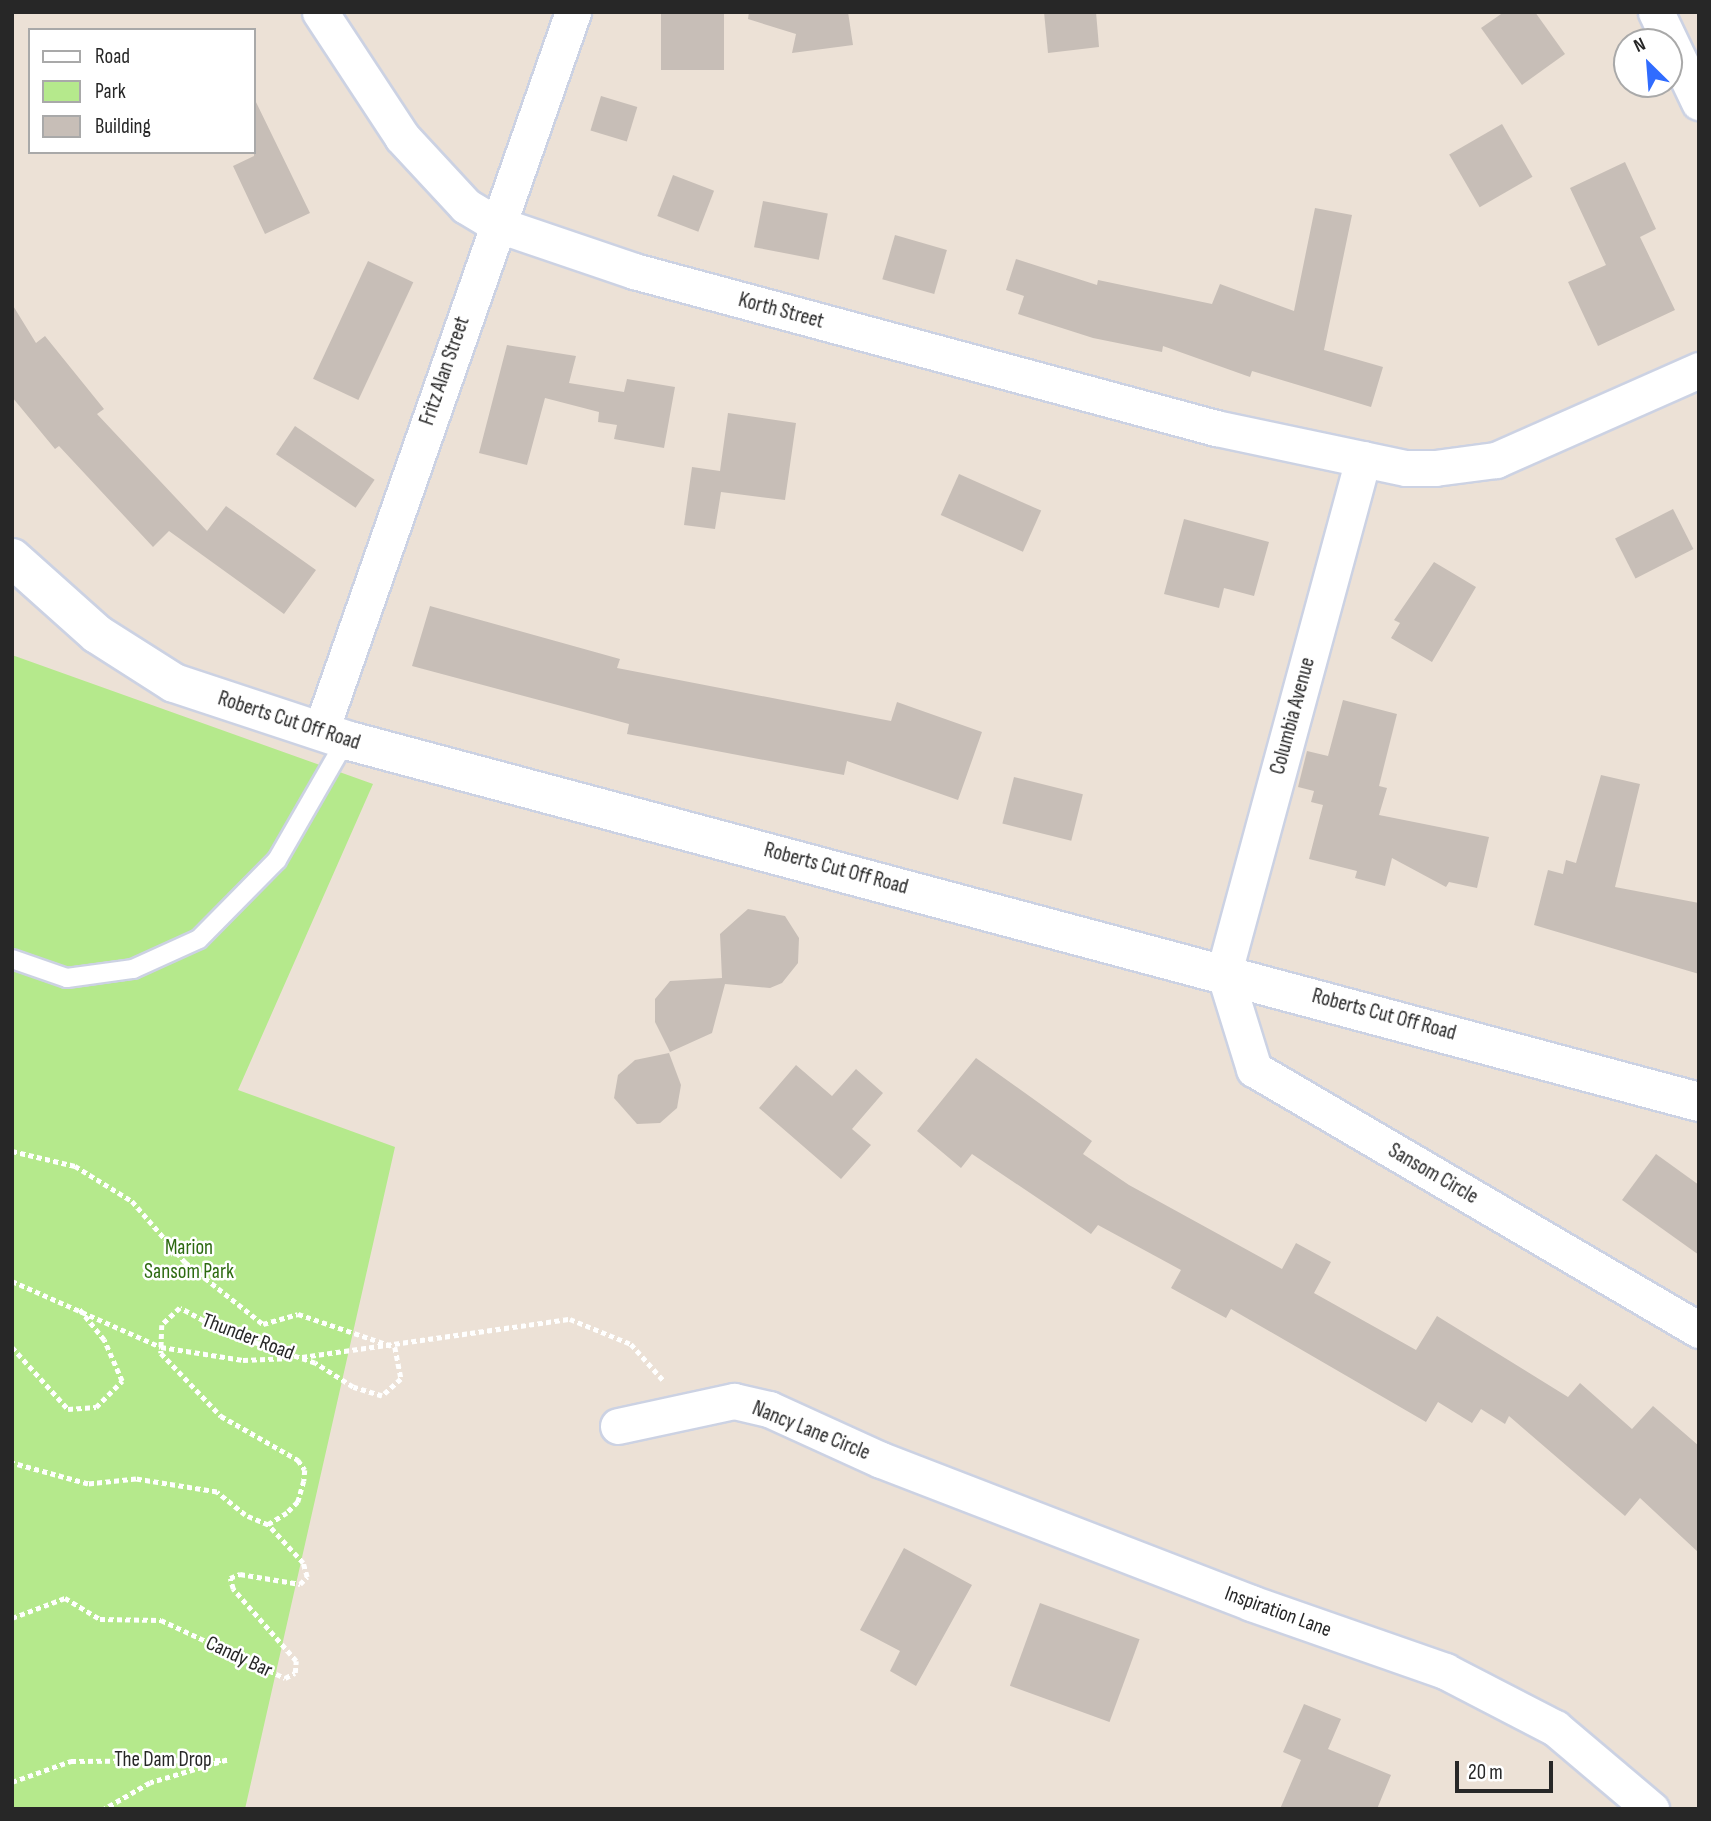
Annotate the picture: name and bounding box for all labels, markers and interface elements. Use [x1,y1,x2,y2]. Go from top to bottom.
legend [28,28,256,154]
north arrow [1613,28,1683,98]
text: N [1630,33,1649,58]
text: Road [95,44,130,69]
text: Park [95,79,126,104]
text: Building [95,114,151,139]
street label: Korth Street [736,288,826,334]
street label: Fritz Alan Street [415,313,475,429]
street label: Columbia Avenue [1265,655,1321,777]
street label: Roberts Cut Off Road [215,686,363,756]
street label: Roberts Cut Off Road [761,838,911,900]
street label: Roberts Cut Off Road [1309,984,1459,1046]
street label: Sansom Circle [1384,1138,1482,1210]
park label: Marion Sansom Park [144,1235,234,1285]
street label: Thunder Road [198,1308,298,1366]
street label: Nancy Lane Circle [748,1396,874,1466]
street label: Inspiration Lane [1221,1581,1335,1643]
street label: Candy Bar [202,1631,276,1683]
street label: The Dam Drop [114,1747,212,1773]
scale bar [1459,1748,1557,1792]
text: 20 m [1468,1760,1503,1785]

